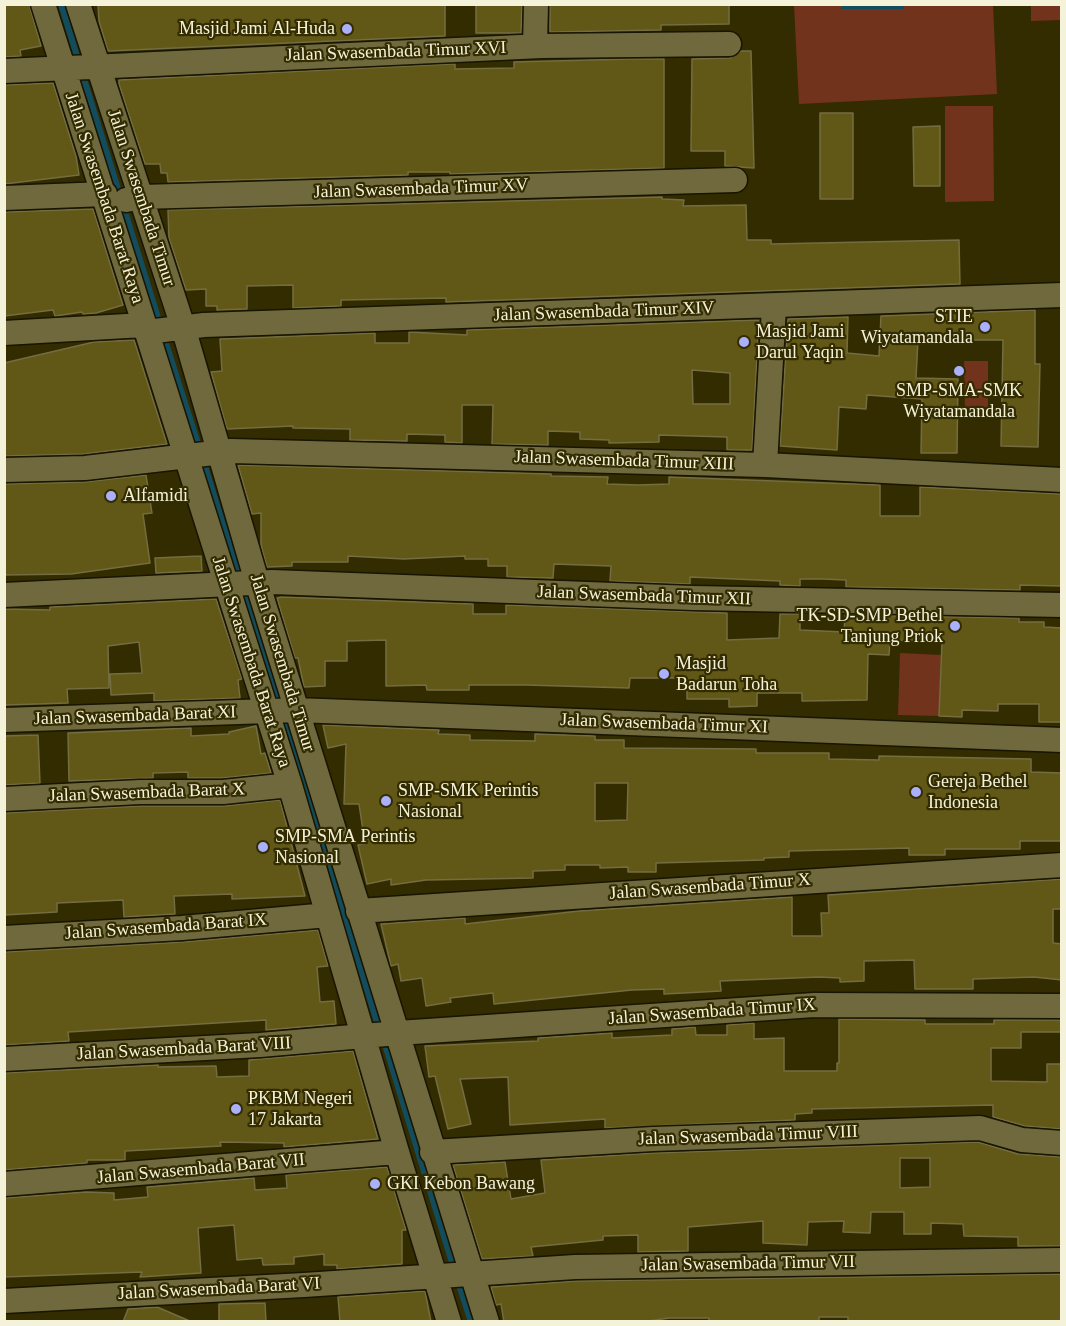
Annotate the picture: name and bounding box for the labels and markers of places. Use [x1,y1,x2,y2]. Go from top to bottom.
place label: Masjid Jami Al-Huda [179,18,335,40]
marker: Masjid Jami Al-Huda [340,22,354,36]
place label: STIE Wiyatamandala [861,306,973,348]
marker: STIE Wiyatamandala [978,320,992,334]
place label: Masjid Jami Darul Yaqin [756,321,844,364]
marker: Masjid Jami Darul Yaqin [737,335,751,349]
marker: SMP-SMA-SMK Wiyatamandala [952,364,966,378]
place label: SMP-SMA-SMK Wiyatamandala [896,380,1022,422]
place label: Alfamidi [123,485,188,507]
marker: Alfamidi [104,489,118,503]
place label: TK-SD-SMP Bethel Tanjung Priok [796,605,943,648]
marker: TK-SD-SMP Bethel Tanjung Priok [948,619,962,633]
place label: Masjid Badarun Toha [676,653,777,696]
marker: Masjid Badarun Toha [657,667,671,681]
place label: Gereja Bethel Indonesia [928,771,1027,814]
place label: SMP-SMK Perintis Nasional [398,780,539,822]
marker: Gereja Bethel Indonesia [909,785,923,799]
marker: SMP-SMK Perintis Nasional [379,794,393,808]
place label: SMP-SMA Perintis Nasional [275,826,416,868]
marker: SMP-SMA Perintis Nasional [256,840,270,854]
place label: PKBM Negeri 17 Jakarta [248,1088,352,1130]
marker: PKBM Negeri 17 Jakarta [229,1102,243,1116]
place label: GKI Kebon Bawang [387,1173,535,1195]
marker: GKI Kebon Bawang [368,1177,382,1191]

